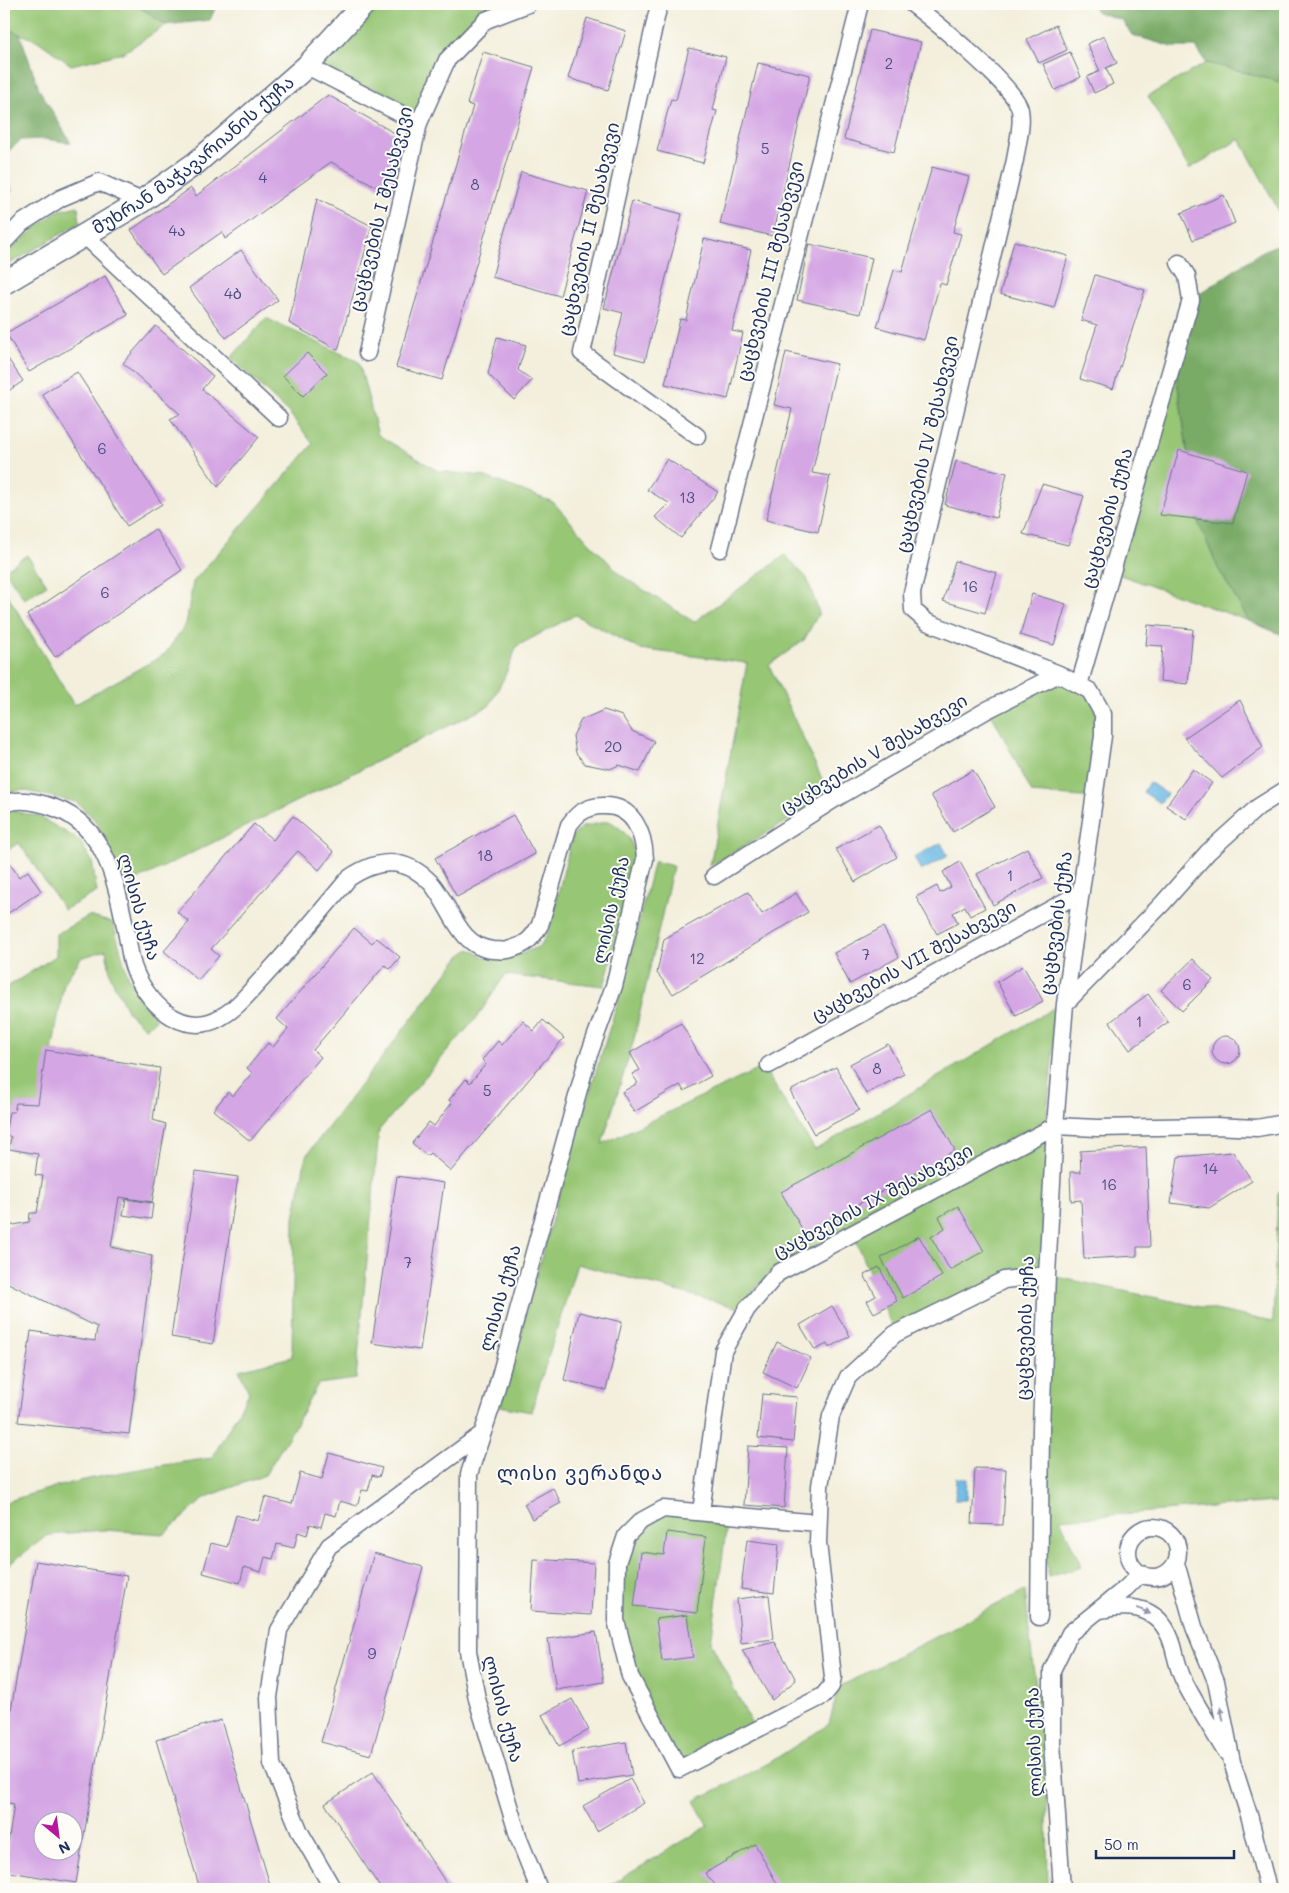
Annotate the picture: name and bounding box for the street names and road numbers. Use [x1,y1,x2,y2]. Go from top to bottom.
street label: მუხრან მაჭავარიანის ქუჩა [87,70,299,239]
street label: ცაცხვების I შესახვევი [343,104,417,314]
street label: ცაცხვების II შესახვევი [552,120,624,338]
street label: ცაცხვების III შესახვევი [730,158,808,383]
street label: ცაცხვების IV შესახვევი [889,333,963,555]
street label: ცაცხვების ქუჩა [1075,445,1138,591]
street label: ცაცხვების V შესახვევი [775,688,971,819]
street label: ცაცხვების ქუჩა [1033,849,1077,996]
street label: ლისის ქუჩა [113,851,167,963]
street label: ლისის ქუჩა [586,854,634,966]
street label: ცაცხვების VII შესახვევი [807,894,1020,1026]
street label: ცაცხვების IX შესახვევი [769,1137,976,1263]
street label: ლისის ქუჩა [472,1242,526,1354]
street label: ცაცხვების ქუჩა [1009,1255,1039,1401]
street label: ლისის ქუჩა [478,1653,530,1765]
street label: ლისის ქუჩა [1019,1687,1047,1797]

